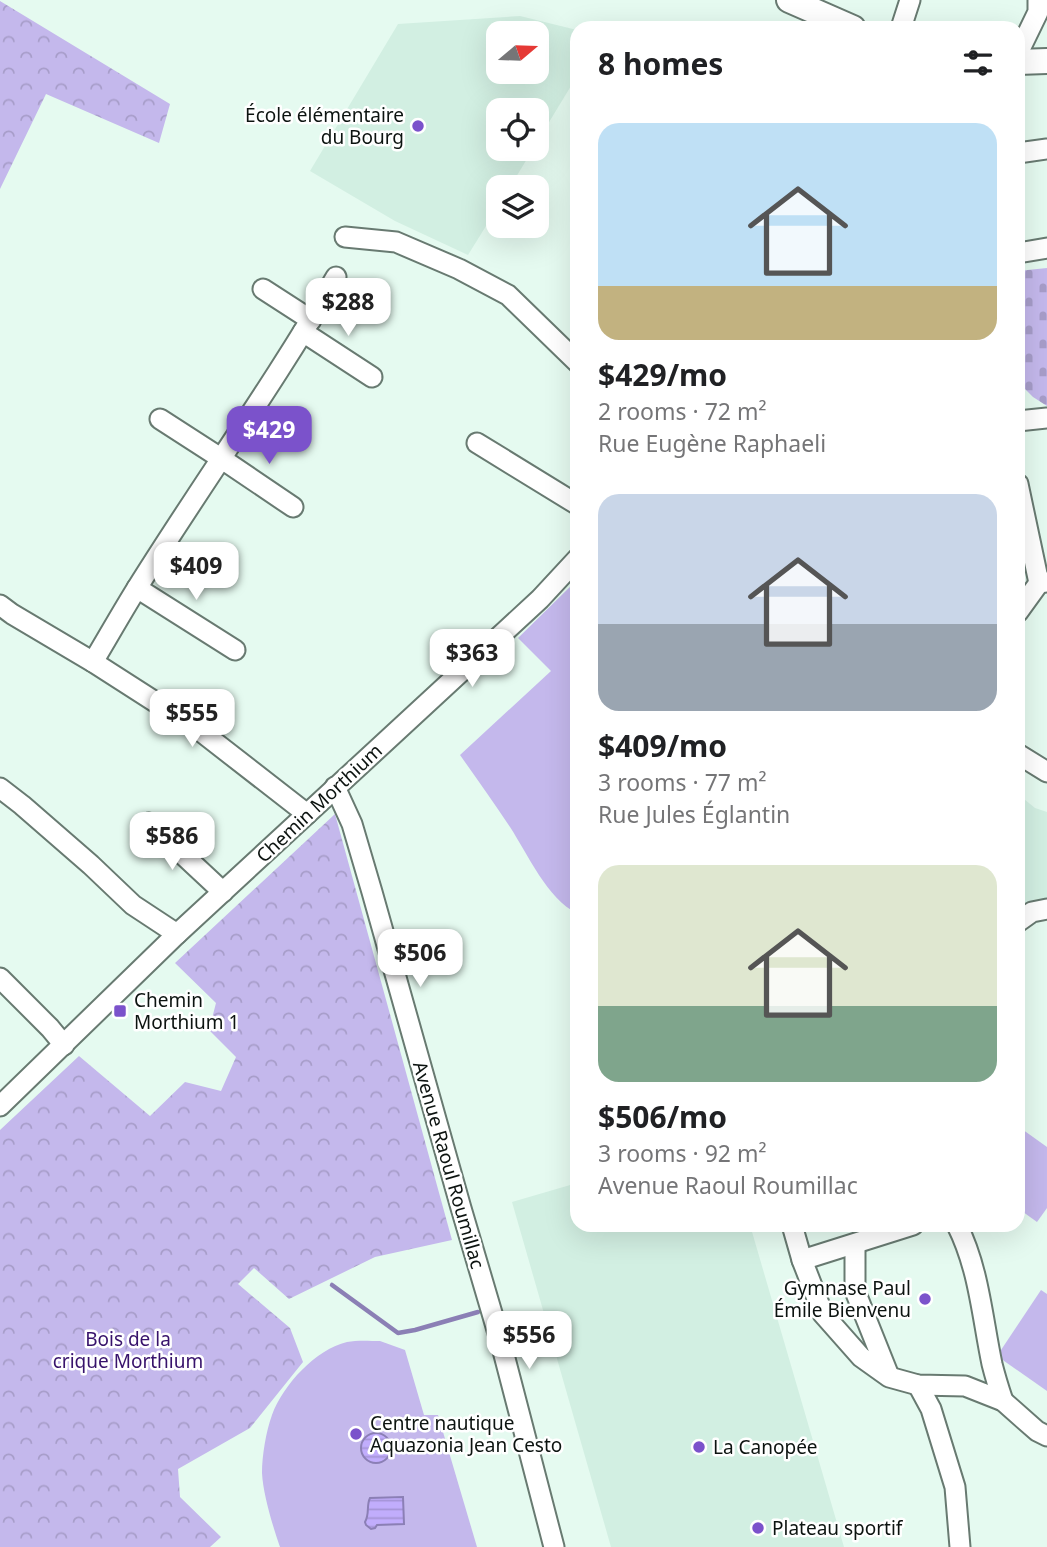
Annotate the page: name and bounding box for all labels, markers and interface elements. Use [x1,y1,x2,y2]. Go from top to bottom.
north arrow [486,21,550,84]
map controls [486,21,549,238]
text: 8 homes [598,43,723,84]
icon: filters [959,44,997,82]
button: locate [486,98,549,161]
place label: École élémentaire du Bourg [245,102,404,150]
marker: École élémentaire du Bourg [410,118,426,134]
icon: home [735,168,861,294]
button: layers [486,175,549,238]
pin: $288 [307,278,389,338]
text: $288 [322,285,374,317]
text: $429/mo [598,354,727,395]
text: 2 rooms · 72 m² [598,395,767,427]
pin: $429 [228,406,310,466]
text: $429 [243,413,295,445]
text: Rue Eugène Raphaeli [598,427,826,459]
icon: home [735,539,861,665]
pin: $409 [155,542,237,602]
text: $409 [170,549,222,581]
pin: $363 [431,630,513,689]
text: $363 [446,636,498,668]
pin: $555 [151,690,233,749]
text: $555 [166,696,218,728]
text: $409/mo [598,725,727,766]
street label: Chemin Morthium [250,738,388,868]
text: 3 rooms · 77 m² [598,766,767,798]
text: Rue Jules Églantin [598,798,790,830]
pin: $586 [131,812,213,872]
text: $586 [146,819,198,851]
icon: home [735,910,861,1036]
pin: $506 [379,930,461,989]
text: $506 [394,936,446,968]
place label: Chemin Morthium 1 [134,987,239,1035]
marker: Chemin Morthium 1 [112,1003,128,1019]
street label: Avenue Raoul Roumillac [407,1058,491,1272]
text: $506/mo [598,1096,727,1137]
text: 3 rooms · 92 m² [598,1137,767,1169]
text: Avenue Raoul Roumillac [598,1169,858,1201]
place label: Gymnase Paul Émile Bienvenu [774,1275,911,1323]
marker: Gymnase Paul Émile Bienvenu [917,1291,933,1307]
pin: $556 [488,1312,570,1371]
text: $556 [503,1318,555,1350]
park label: Bois de la crique Morthium [53,1326,203,1374]
place label: Centre nautique Aquazonia Jean Cesto [370,1410,562,1458]
marker: Centre nautique Aquazonia Jean Cesto [348,1426,364,1442]
place label: La Canopée [713,1434,818,1460]
marker: La Canopée [691,1439,707,1455]
place label: Plateau sportif [772,1515,904,1541]
marker: Plateau sportif [750,1520,766,1536]

